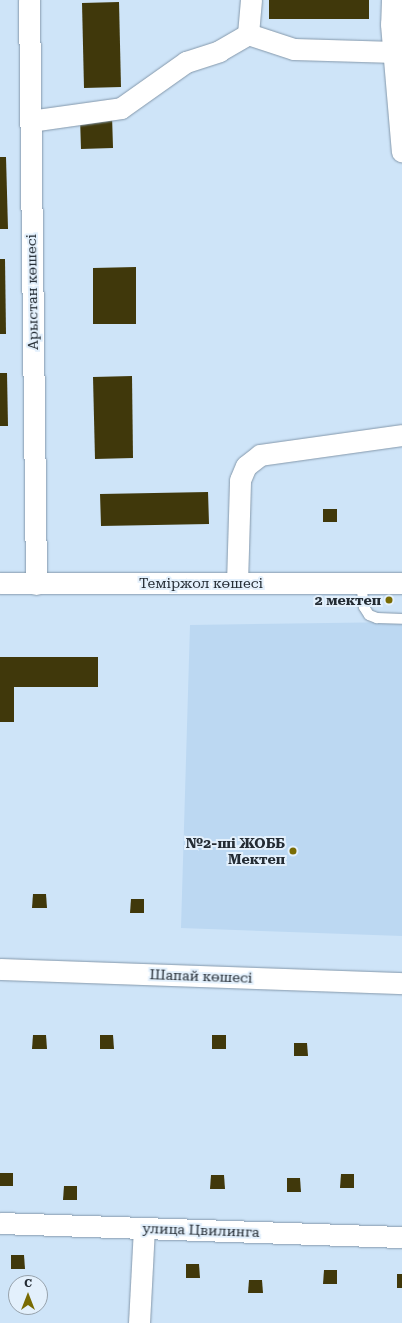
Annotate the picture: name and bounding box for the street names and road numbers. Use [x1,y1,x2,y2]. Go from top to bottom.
street label: Арыстан көшесі [23,234,41,350]
street label: Теміржол көшесі [139,575,263,591]
street label: Шапай көшесі [149,966,253,986]
street label: улица Цвилинга [142,1220,260,1240]

